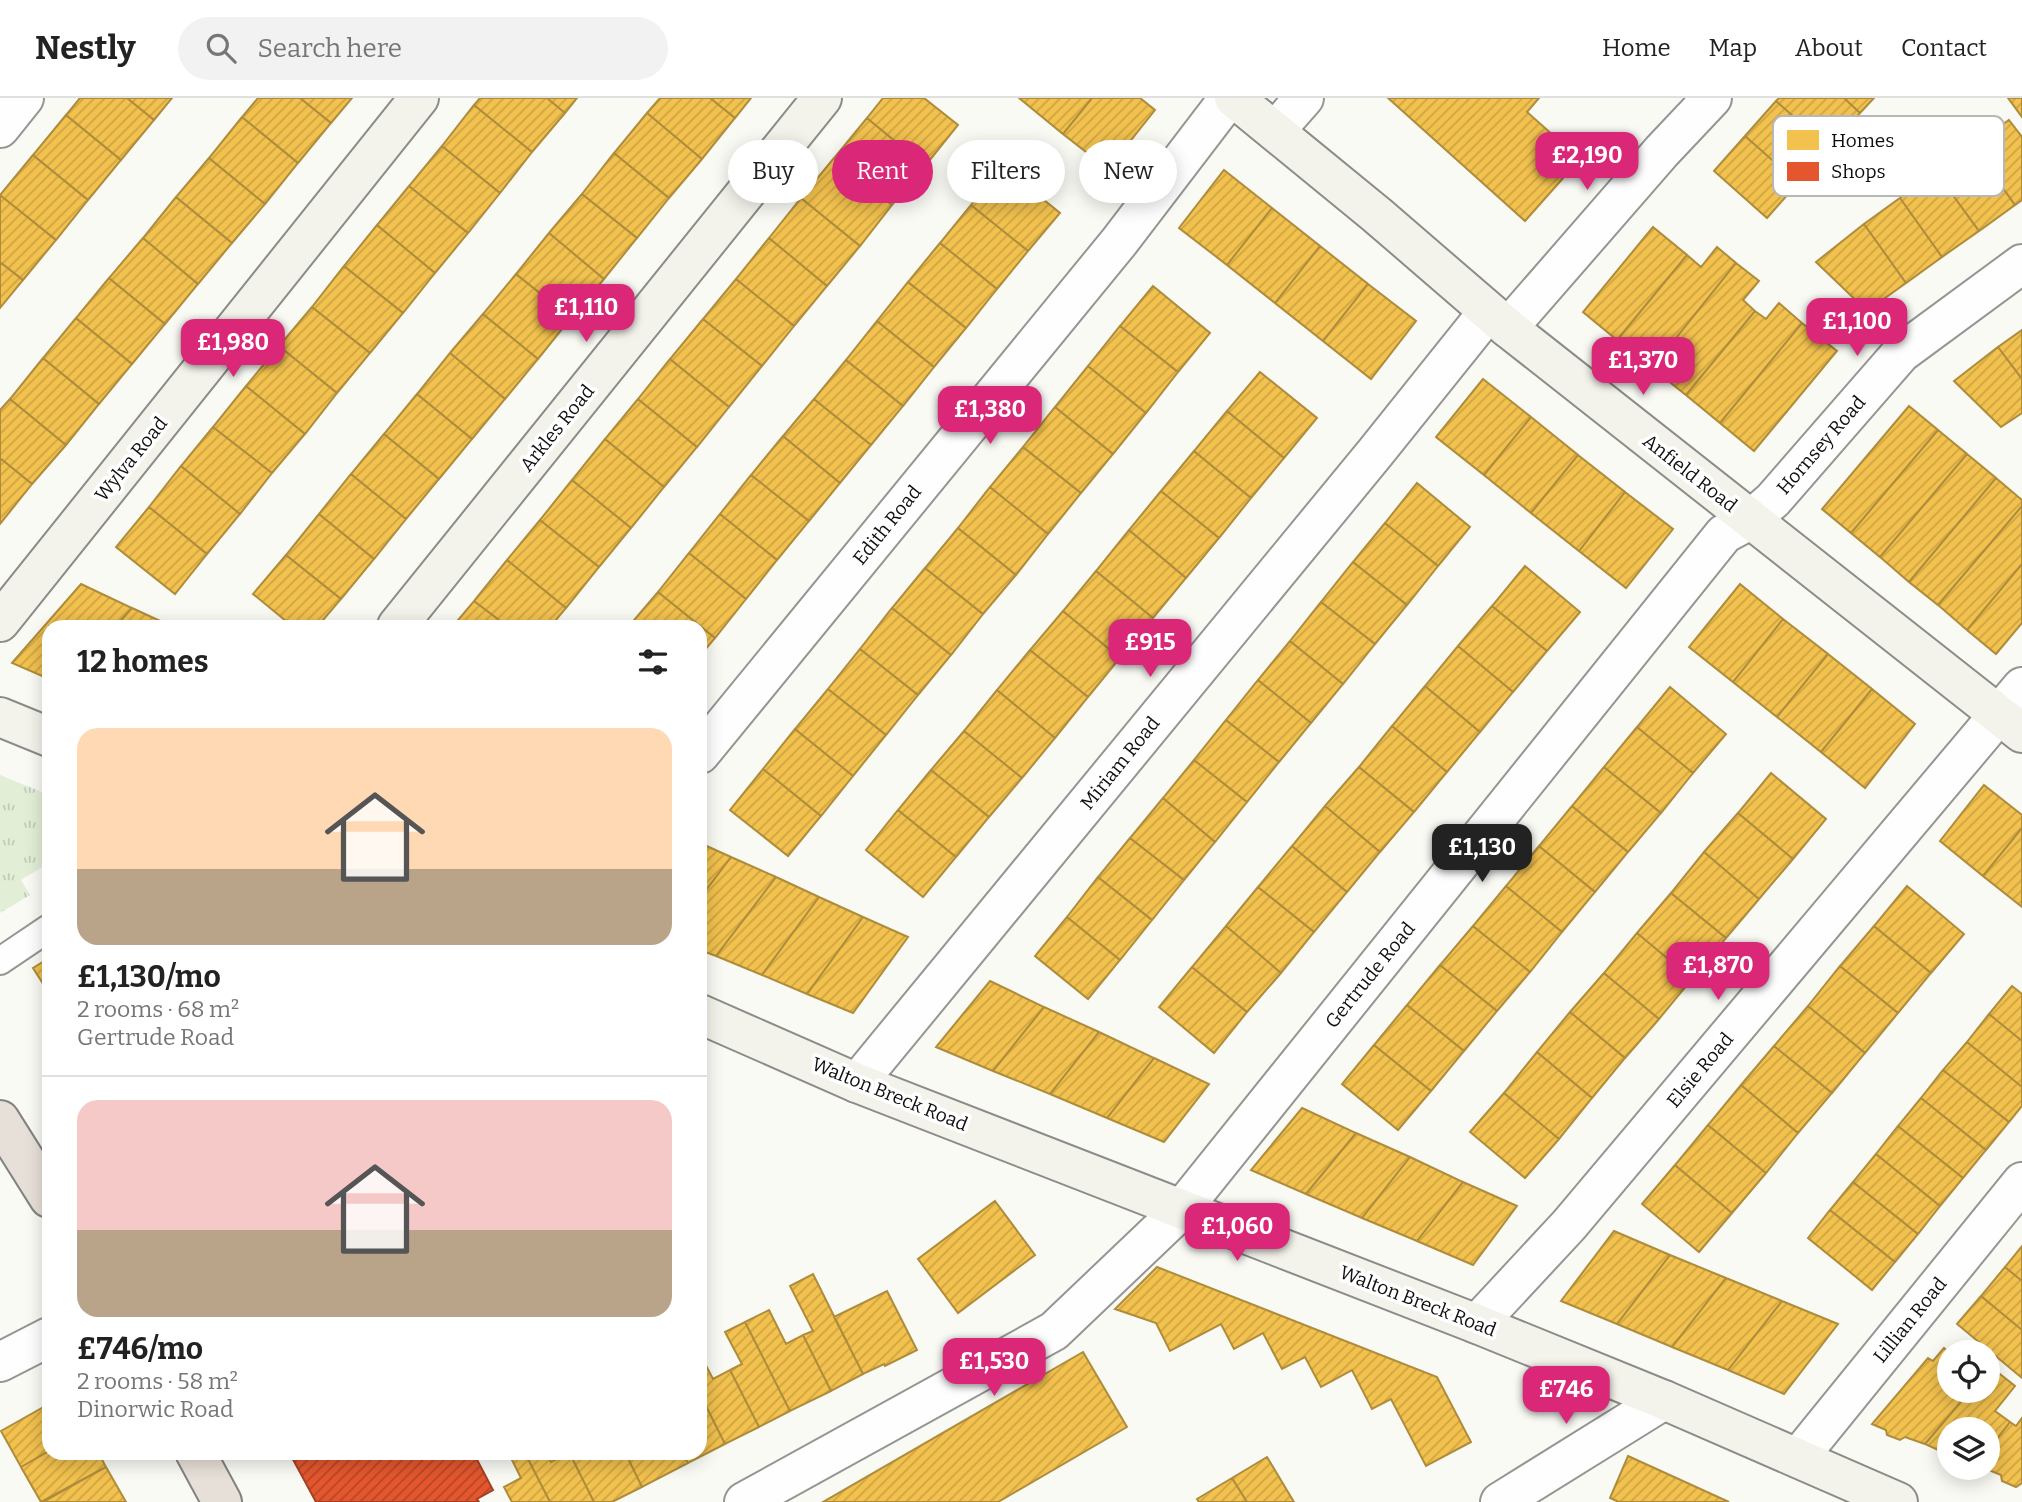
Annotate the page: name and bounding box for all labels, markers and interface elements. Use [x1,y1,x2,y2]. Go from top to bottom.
search box [178,17,668,80]
text: Nestly [35,28,136,68]
icon: search [202,29,240,67]
text: Search here [258,33,402,64]
text: Home [1602,34,1671,62]
text: Map [1709,34,1757,62]
text: About [1795,34,1863,62]
text: Contact [1901,34,1987,62]
legend [1773,116,2004,196]
text: Homes [1831,129,1894,152]
pin: £2,190 [1530,132,1644,192]
chip: Buy [728,140,818,203]
chip: Rent [832,140,933,203]
chip: Filters [947,140,1065,203]
chip: New [1079,140,1177,203]
text: £2,190 [1551,141,1623,169]
text: Shops [1831,160,1886,183]
pin: £1,110 [529,285,643,344]
text: £1,110 [554,293,618,321]
pin: £1,100 [1800,299,1914,358]
text: £1,100 [1822,307,1892,335]
pin: £1,980 [176,320,290,379]
text: £1,980 [197,328,269,356]
pin: £1,370 [1586,338,1700,397]
text: £1,370 [1608,346,1678,374]
street label: Arkles Road [515,380,599,476]
pin: £1,380 [933,386,1047,446]
street label: Hornsey Road [1772,391,1870,499]
text: £1,380 [954,395,1026,423]
street label: Wylva Road [90,412,172,506]
street label: Anfield Road [1638,429,1742,517]
street label: Edith Road [848,481,926,569]
pin: £915 [1109,620,1191,679]
text: £915 [1124,628,1176,656]
icon: filters [634,643,672,681]
text: 12 homes [77,644,208,680]
street label: Miriam Road [1075,712,1165,814]
icon: home [312,774,438,900]
pin: £1,130 [1425,824,1539,884]
text: £1,130 [1448,833,1516,861]
street label: Gertrude Road [1320,917,1420,1033]
pin: £1,870 [1661,942,1775,1002]
text: £1,870 [1682,951,1754,979]
text: £1,130/mo [77,959,221,995]
text: 2 rooms · 68 m² [77,995,239,1023]
text: Gertrude Road [77,1023,234,1051]
street label: Elsie Road [1662,1028,1738,1112]
street label: Walton Breck Road [809,1052,971,1136]
icon: home [312,1146,438,1272]
pin: £1,060 [1180,1204,1294,1263]
text: £1,060 [1201,1212,1273,1240]
street label: Walton Breck Road [1336,1261,1500,1341]
street label: Lillian Road [1869,1273,1951,1367]
text: £746/mo [77,1331,203,1367]
pin: £1,530 [937,1338,1051,1398]
map controls [1937,1340,2000,1480]
button: locate [1937,1340,2000,1403]
text: £1,530 [959,1347,1029,1375]
pin: £746 [1525,1366,1607,1426]
text: 2 rooms · 58 m² [77,1367,238,1395]
text: £746 [1539,1375,1593,1403]
text: Dinorwic Road [77,1395,234,1423]
button: layers [1937,1417,2000,1480]

